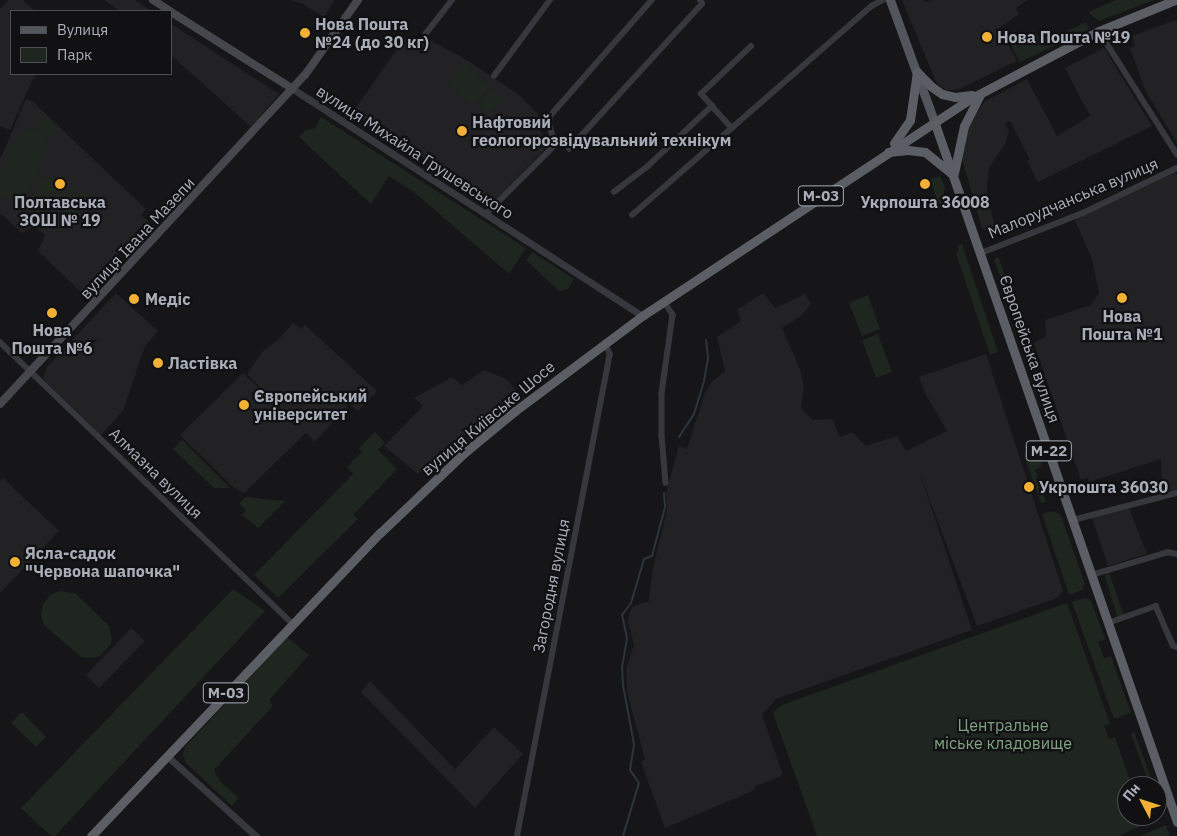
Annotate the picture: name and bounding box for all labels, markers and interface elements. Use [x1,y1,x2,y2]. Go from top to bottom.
legend [10,10,172,75]
place label: Нова Пошта №24 (до 30 кг) [315,14,429,52]
text: Вулиця [57,20,108,39]
marker: Нова Пошта №24 (до 30 кг) [299,27,311,39]
place label: Нова Пошта №19 [997,27,1130,47]
marker: Нова Пошта №19 [981,31,993,43]
text: Парк [57,45,92,64]
street label: вулиця Михайла Грушевського [313,81,517,223]
place label: Нафтовий геологорозвідувальний технікум [472,112,731,150]
marker: Нафтовий геологорозвідувальний технікум [456,125,468,137]
street label: Малорудчанська вулиця [985,153,1161,243]
street label: вулиця Івана Мазепи [76,173,198,303]
marker: Полтавська ЗОШ № 19 [54,178,66,190]
marker: Укрпошта 36008 [919,178,931,190]
road number: М-03 [797,184,845,208]
place label: Полтавська ЗОШ № 19 [14,192,106,230]
place label: Укрпошта 36008 [860,192,990,212]
street label: Європейська вулиця [996,273,1064,425]
place label: Медіс [145,289,190,309]
marker: Медіс [127,292,141,306]
marker: Нова Пошта №1 [1116,292,1128,304]
place label: Нова Пошта №1 [1081,306,1163,344]
marker: Нова Пошта №6 [46,307,58,319]
place label: Нова Пошта №6 [11,320,93,358]
place label: Ластівка [168,353,237,373]
marker: Ластівка [152,357,164,369]
street label: вулиця Київське Шосе [417,357,559,479]
place label: Європейський університет [254,386,367,424]
marker: Європейський університет [238,399,250,411]
street label: Алмазна вулиця [105,424,207,522]
road number: М-22 [1025,438,1073,464]
place label: Укрпошта 36030 [1039,477,1168,497]
marker: Укрпошта 36030 [1023,481,1035,493]
street label: Загородня вулиця [529,517,573,655]
place label: Ясла-садок "Червона шапочка" [25,543,180,581]
marker: Ясла-садок "Червона шапочка" [9,556,21,568]
road number: М-03 [202,680,250,706]
park label: Центральне міське кладовище [934,715,1072,753]
north arrow [1117,776,1167,826]
text: Пн [1118,779,1144,805]

